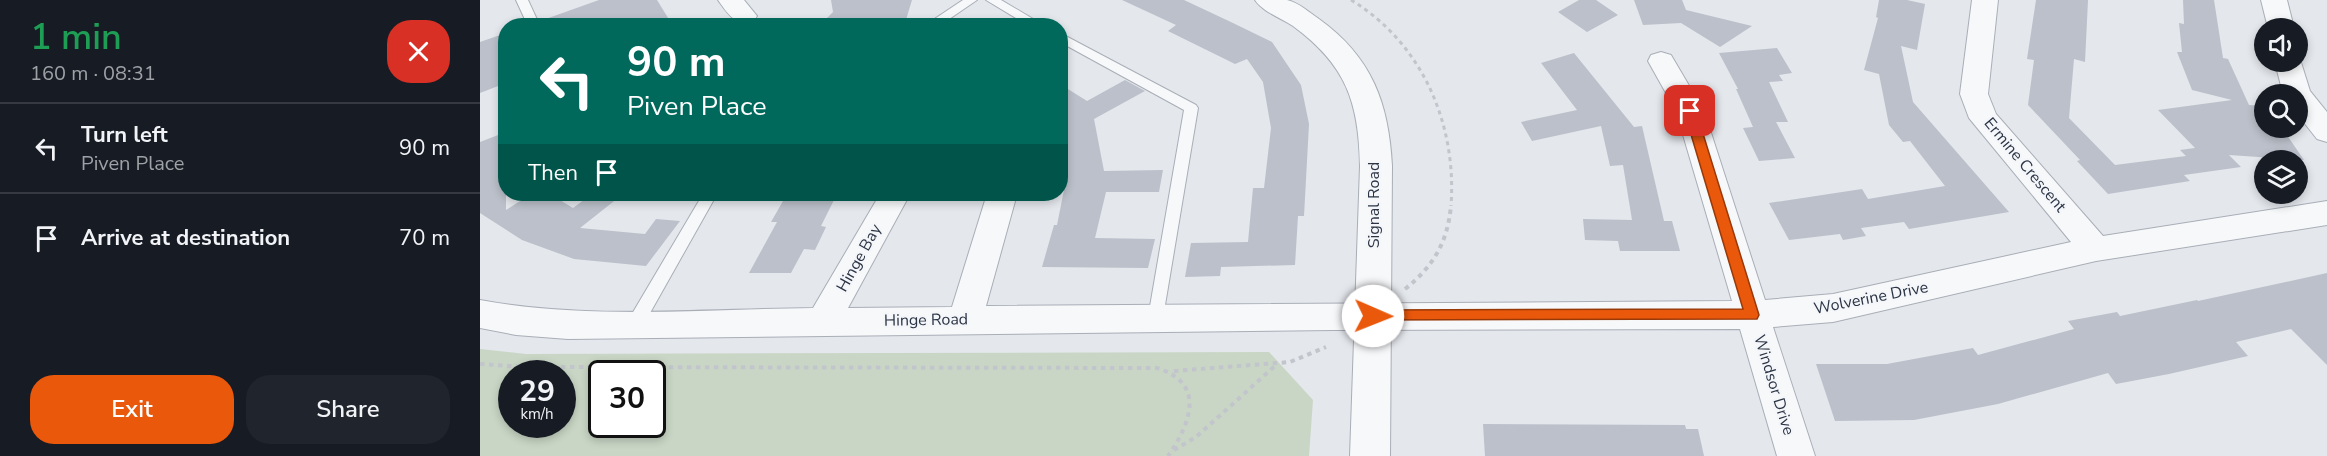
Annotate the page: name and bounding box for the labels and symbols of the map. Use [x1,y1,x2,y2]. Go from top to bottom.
pin [1664,85,1715,136]
street label: Ermine Crescent [1979,113,2071,217]
street label: Signal Road [1363,162,1385,248]
street label: Hinge Bay [831,219,887,296]
street label: Wolverine Drive [1812,276,1930,320]
position arrow [1341,284,1405,348]
street label: Hinge Road [884,308,968,332]
street label: Windsor Drive [1748,332,1800,438]
speed limit sign: 30 [588,360,666,438]

